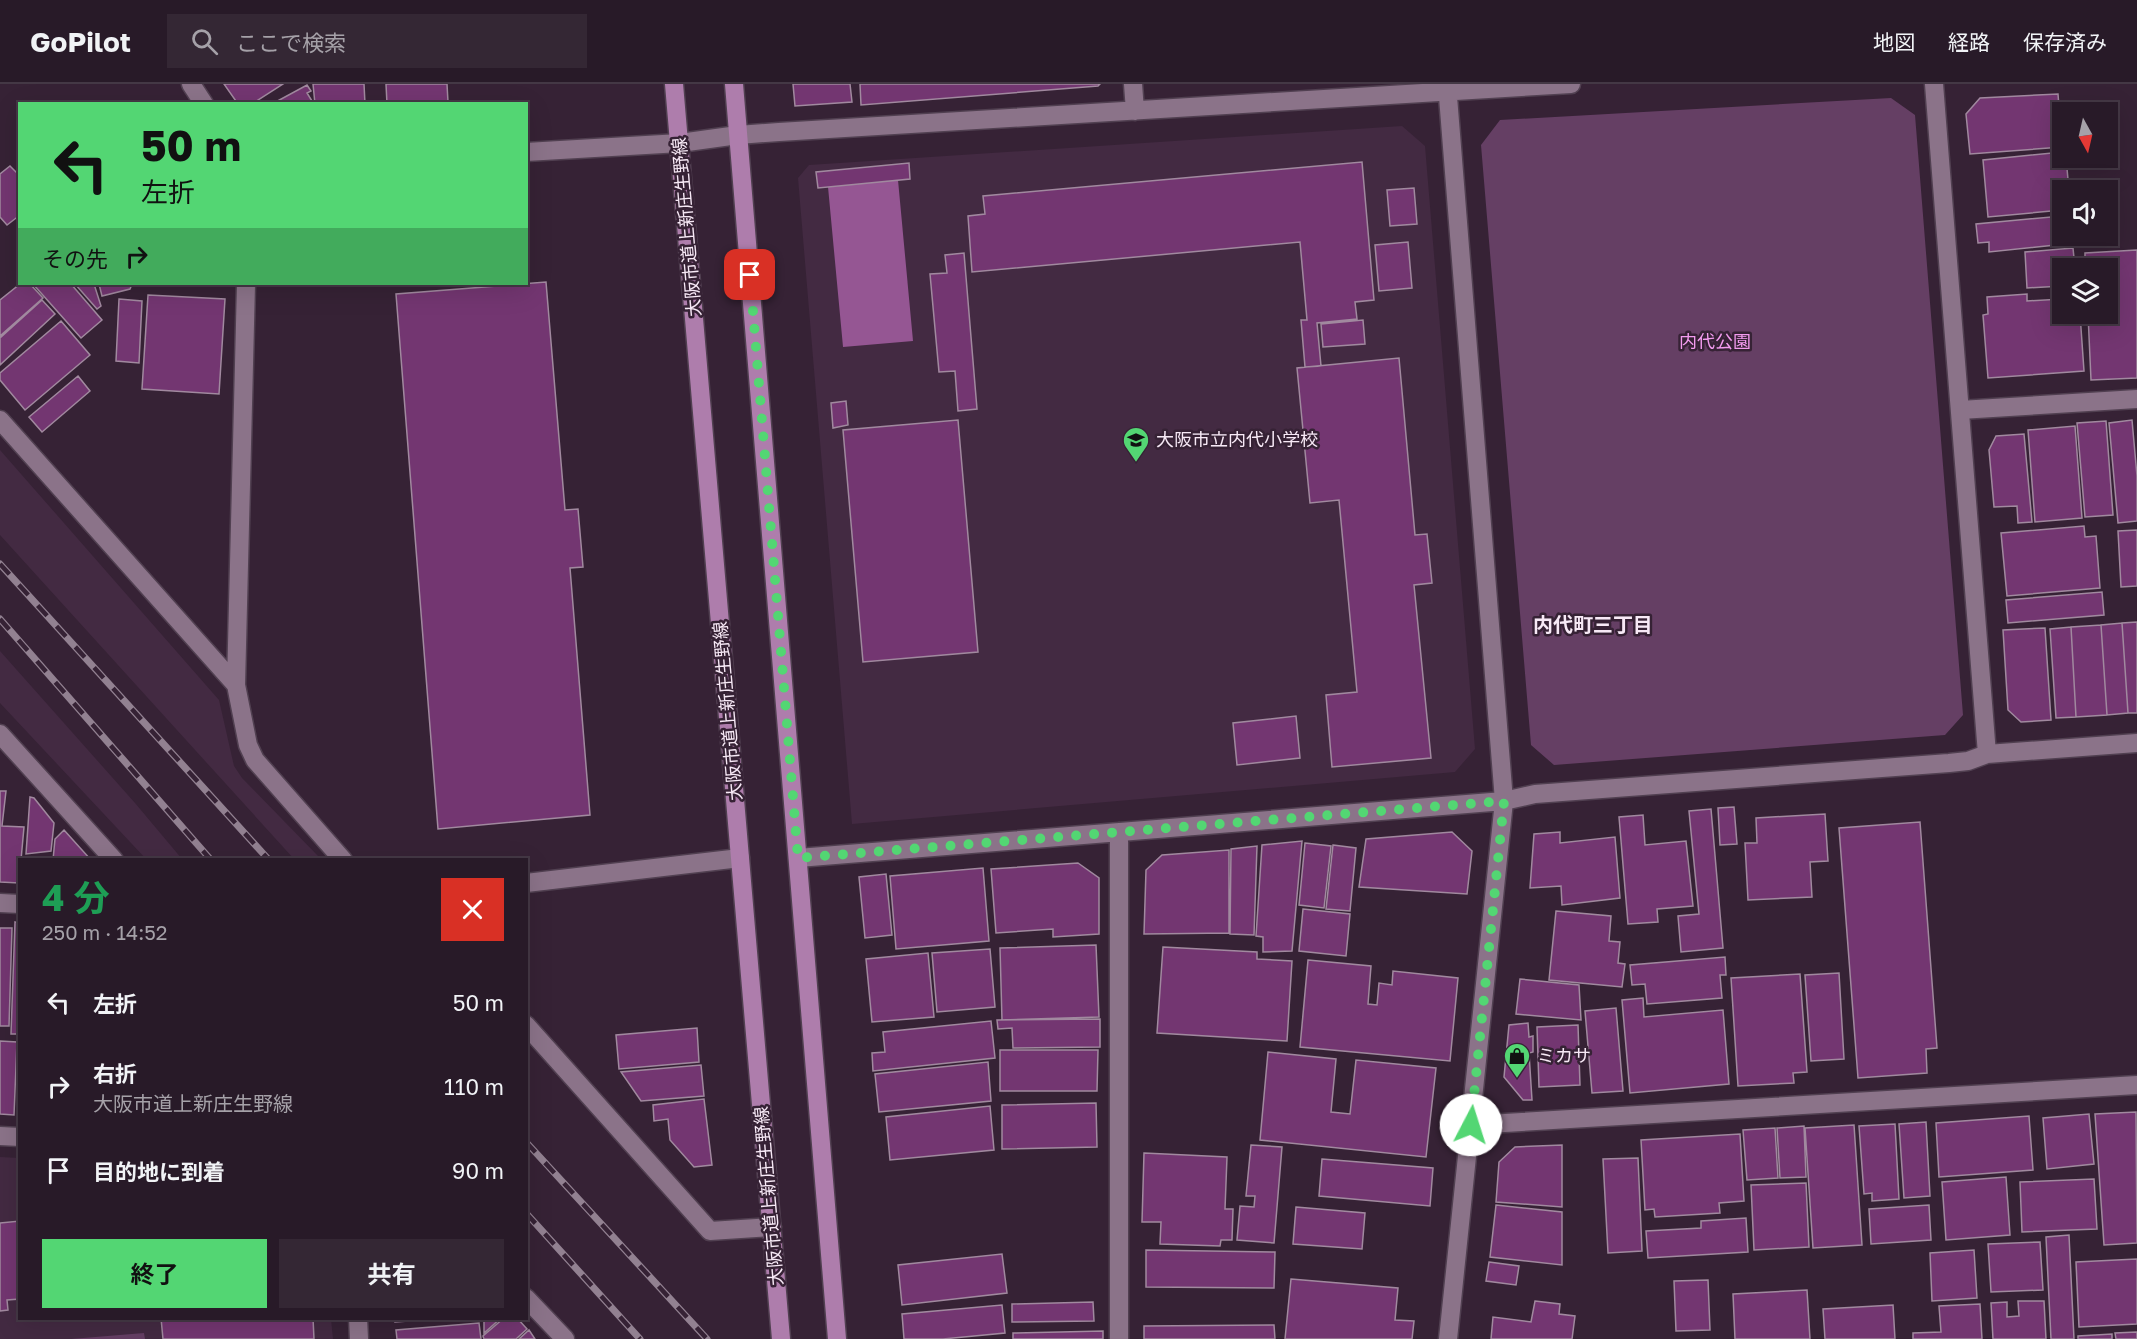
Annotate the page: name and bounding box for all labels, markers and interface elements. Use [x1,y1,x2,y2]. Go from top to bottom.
search box [167,14,587,68]
text: GoPilot [30,25,131,58]
icon: search [188,25,221,58]
text: ここで検索 [236,29,346,56]
text: 地図 [1873,29,1915,55]
text: 経路 [1948,29,1990,55]
text: 保存済み [2023,29,2107,55]
north arrow [2052,102,2118,168]
map controls [2052,102,2118,324]
text: 50 m [141,120,241,170]
icon: left [42,126,120,204]
street label: 大阪市道上新庄生野線 [667,136,705,318]
text: 左折 [141,176,195,208]
button: sound [2052,180,2118,246]
icon: right [120,240,153,273]
text: その先 [42,245,108,272]
pin [724,249,775,300]
icon: arrive [733,258,766,291]
button: layers [2052,258,2118,324]
park label: 内代公園 [1679,330,1751,352]
school or university icon: 大阪市立内代小学校 [1121,425,1151,463]
place label: 大阪市立内代小学校 [1156,428,1318,450]
district label: 内代町三丁目 [1533,612,1653,636]
street label: 大阪市道上新庄生野線 [708,620,746,802]
text: 4 分 [42,876,110,919]
button: close [441,878,504,941]
text: 250 m · 14:52 [42,920,167,944]
icon: left [42,986,75,1019]
text: 50 m [453,989,504,1016]
text: 左折 [93,990,137,1017]
shop icon: ミカサ [1502,1041,1532,1079]
place label: ミカサ [1537,1044,1591,1066]
text: 右折 [93,1060,137,1087]
icon: right [42,1070,75,1103]
text: 110 m [444,1073,504,1100]
text: 大阪市道上新庄生野線 [93,1091,293,1115]
position arrow [1439,1093,1503,1157]
street label: 大阪市道上新庄生野線 [749,1105,787,1287]
icon: arrive [42,1154,75,1187]
text: 90 m [452,1157,504,1184]
text: 目的地に到着 [93,1158,225,1185]
button: 終了 [42,1239,267,1308]
button: 共有 [279,1239,504,1308]

